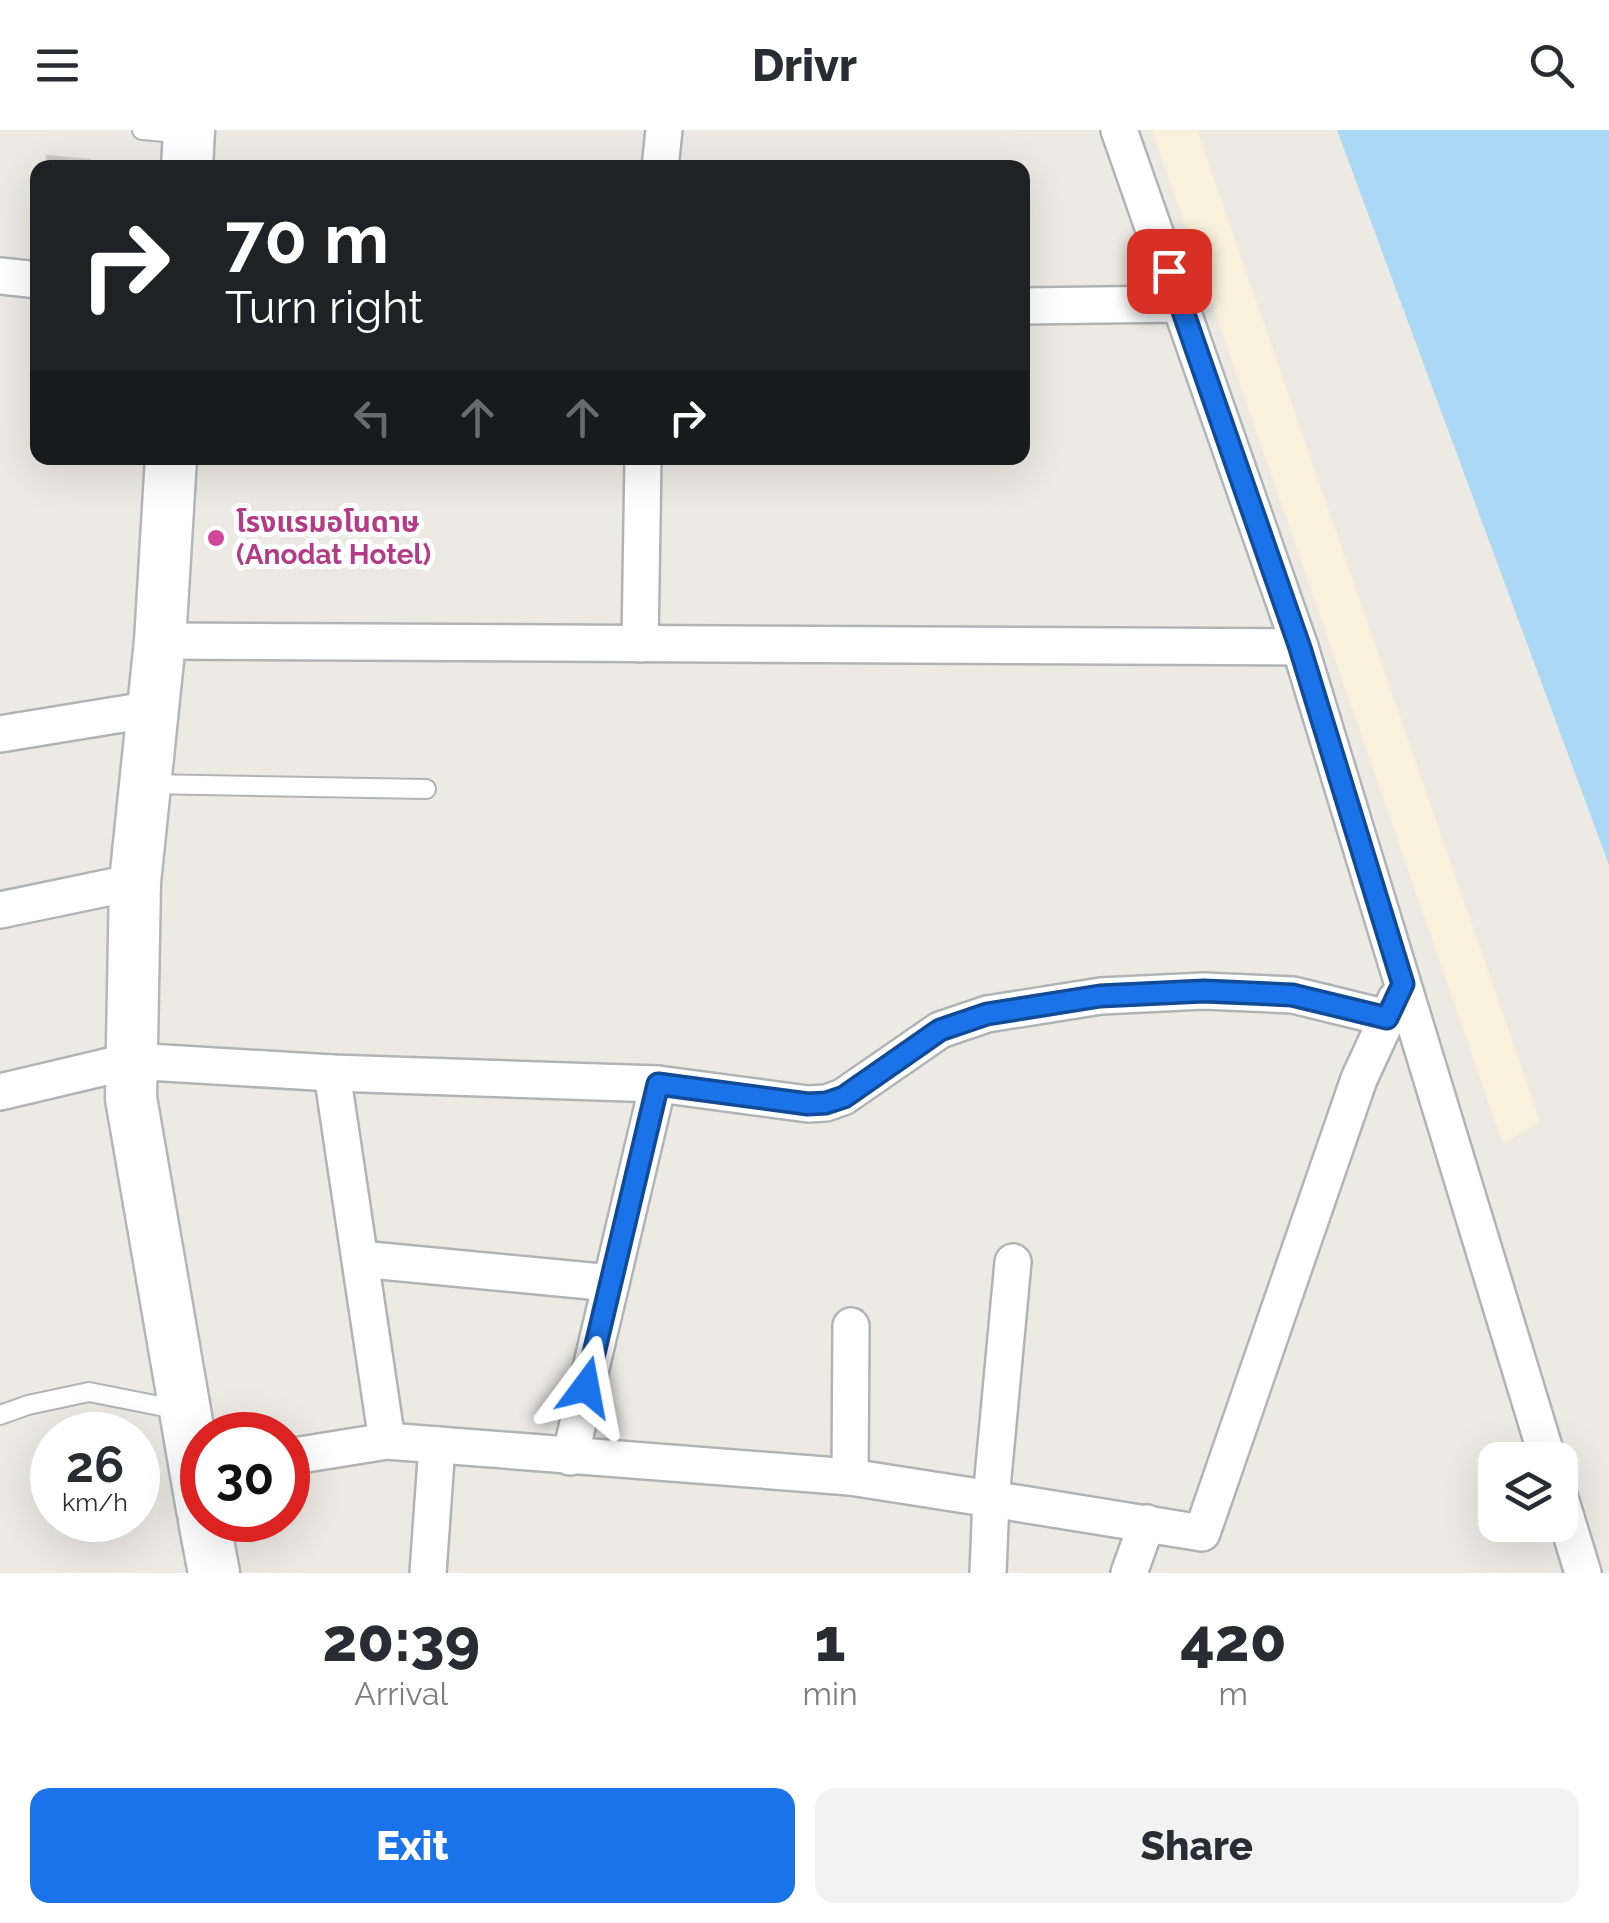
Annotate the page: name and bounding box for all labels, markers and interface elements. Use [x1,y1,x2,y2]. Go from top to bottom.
icon: menu [30,38,85,93]
icon: search [1524,38,1579,93]
text: Drivr [752,39,857,92]
text: 70 m [225,197,389,279]
icon: right [60,200,190,330]
pin [1127,229,1212,314]
icon: arrive [1142,244,1197,299]
text: Turn right [225,281,423,334]
icon: left [345,390,400,445]
icon: ahead [450,390,505,445]
icon: ahead [555,390,610,445]
icon: right [660,390,715,445]
place label: โรงแรมอโนดาษ (Anodat Hotel) [236,506,431,571]
marker: โรงแรมอโนดาษ (Anodat Hotel) [205,527,227,549]
position arrow [534,1335,638,1439]
speed limit sign: 30 [180,1412,310,1542]
text: 26 [66,1435,124,1494]
map controls [1478,1442,1578,1542]
button: layers [1478,1442,1578,1542]
text: km/h [62,1487,128,1517]
text: 20:39 [323,1605,480,1675]
text: 1 [815,1605,846,1675]
text: 420 [1180,1605,1286,1675]
text: Arrival [354,1675,448,1712]
text: min [803,1675,858,1712]
text: m [1219,1675,1248,1712]
button: Exit [30,1788,795,1903]
button: Share [815,1788,1579,1903]

